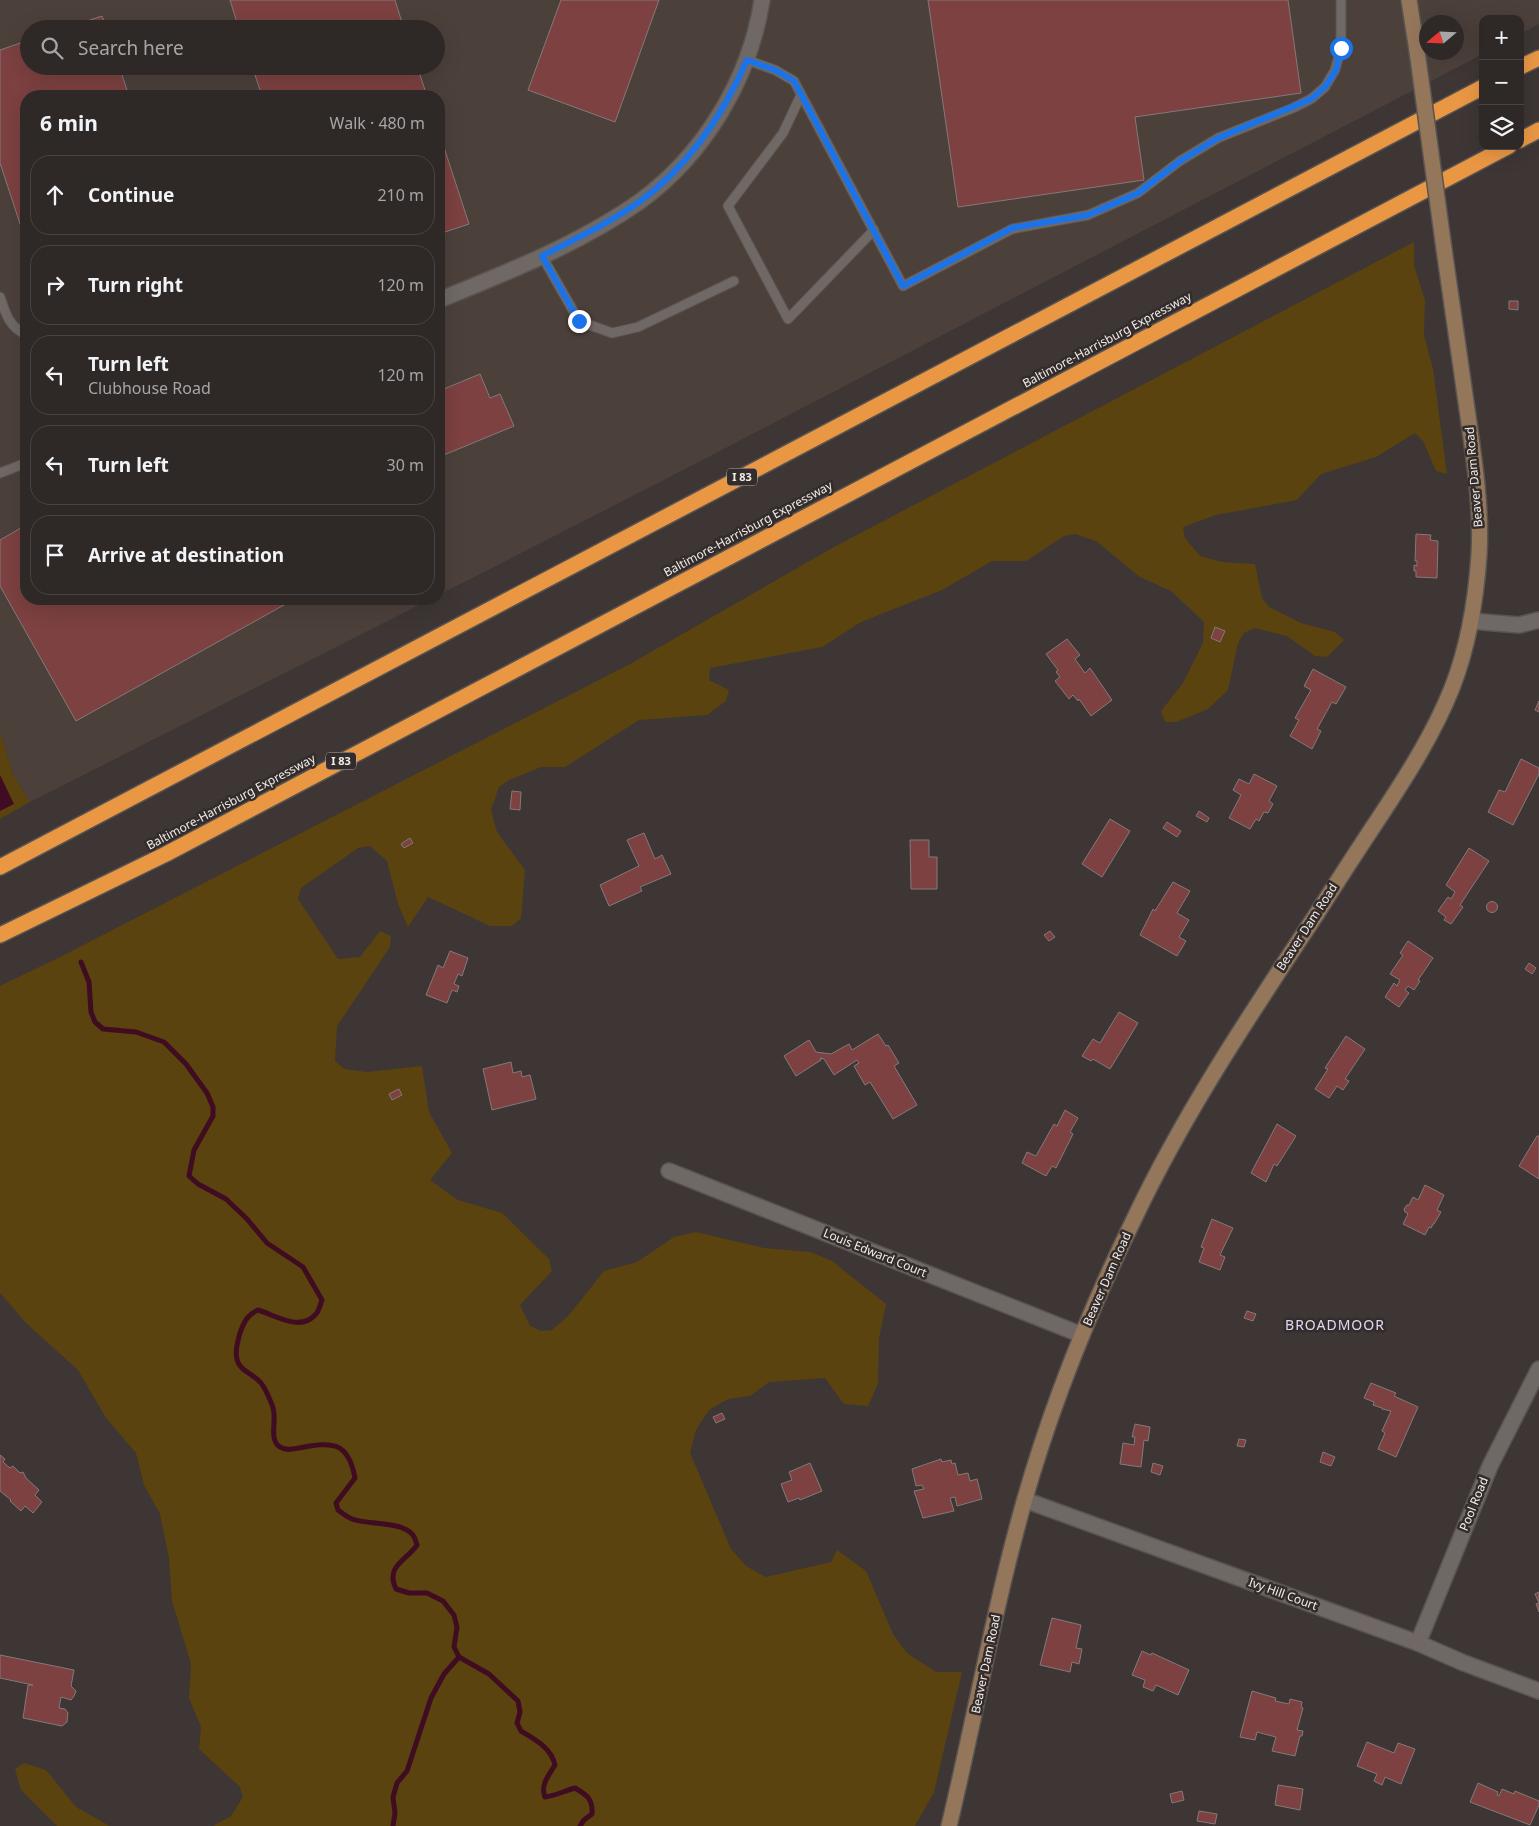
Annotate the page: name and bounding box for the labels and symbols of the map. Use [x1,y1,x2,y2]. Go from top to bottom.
north arrow [1419,15,1464,60]
route start [1330,37,1353,60]
street label: Baltimore-Harrisburg Expressway [1019,287,1195,391]
route end [568,310,591,333]
street label: Beaver Dam Road [1461,426,1486,528]
road number: I 83 [727,468,757,486]
street label: Baltimore-Harrisburg Expressway [660,476,836,580]
street label: Baltimore-Harrisburg Expressway [143,749,319,853]
road number: I 83 [326,752,356,769]
street label: Beaver Dam Road [1272,880,1341,974]
street label: Louis Edward Court [821,1224,930,1281]
street label: Beaver Dam Road [1078,1229,1135,1328]
district label: BROADMOOR [1285,1315,1385,1334]
street label: Pool Road [1455,1474,1492,1533]
street label: Ivy Hill Court [1246,1573,1321,1614]
street label: Beaver Dam Road [967,1613,1004,1715]

